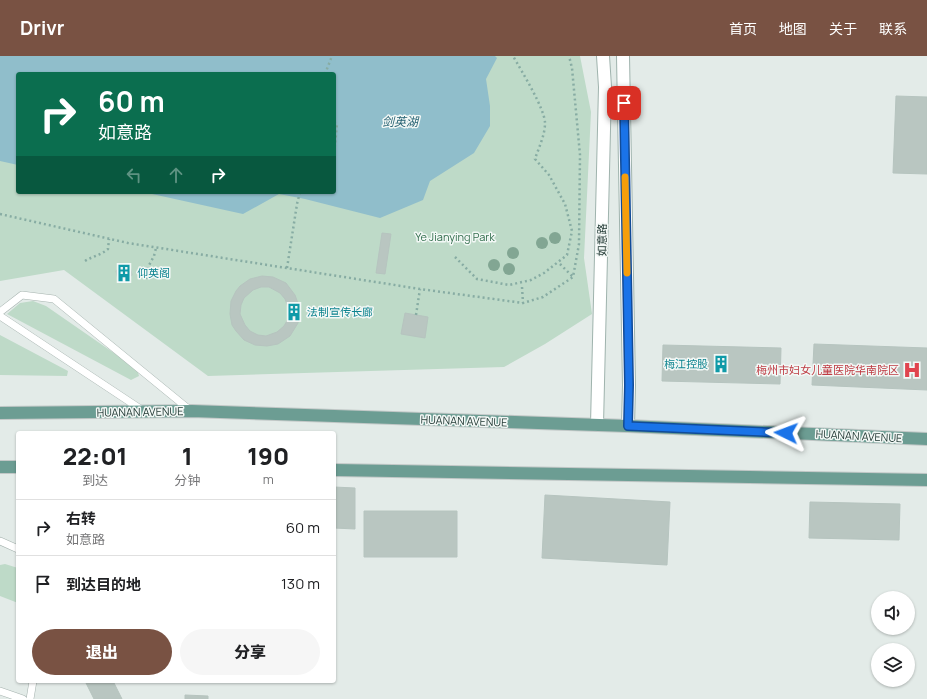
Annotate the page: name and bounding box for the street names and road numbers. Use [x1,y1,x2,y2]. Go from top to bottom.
street label: 如意路 [594,223,609,257]
street label: HUANAN AVENUE [96,403,183,420]
street label: HUANAN AVENUE [420,411,508,430]
street label: HUANAN AVENUE [815,426,903,445]

